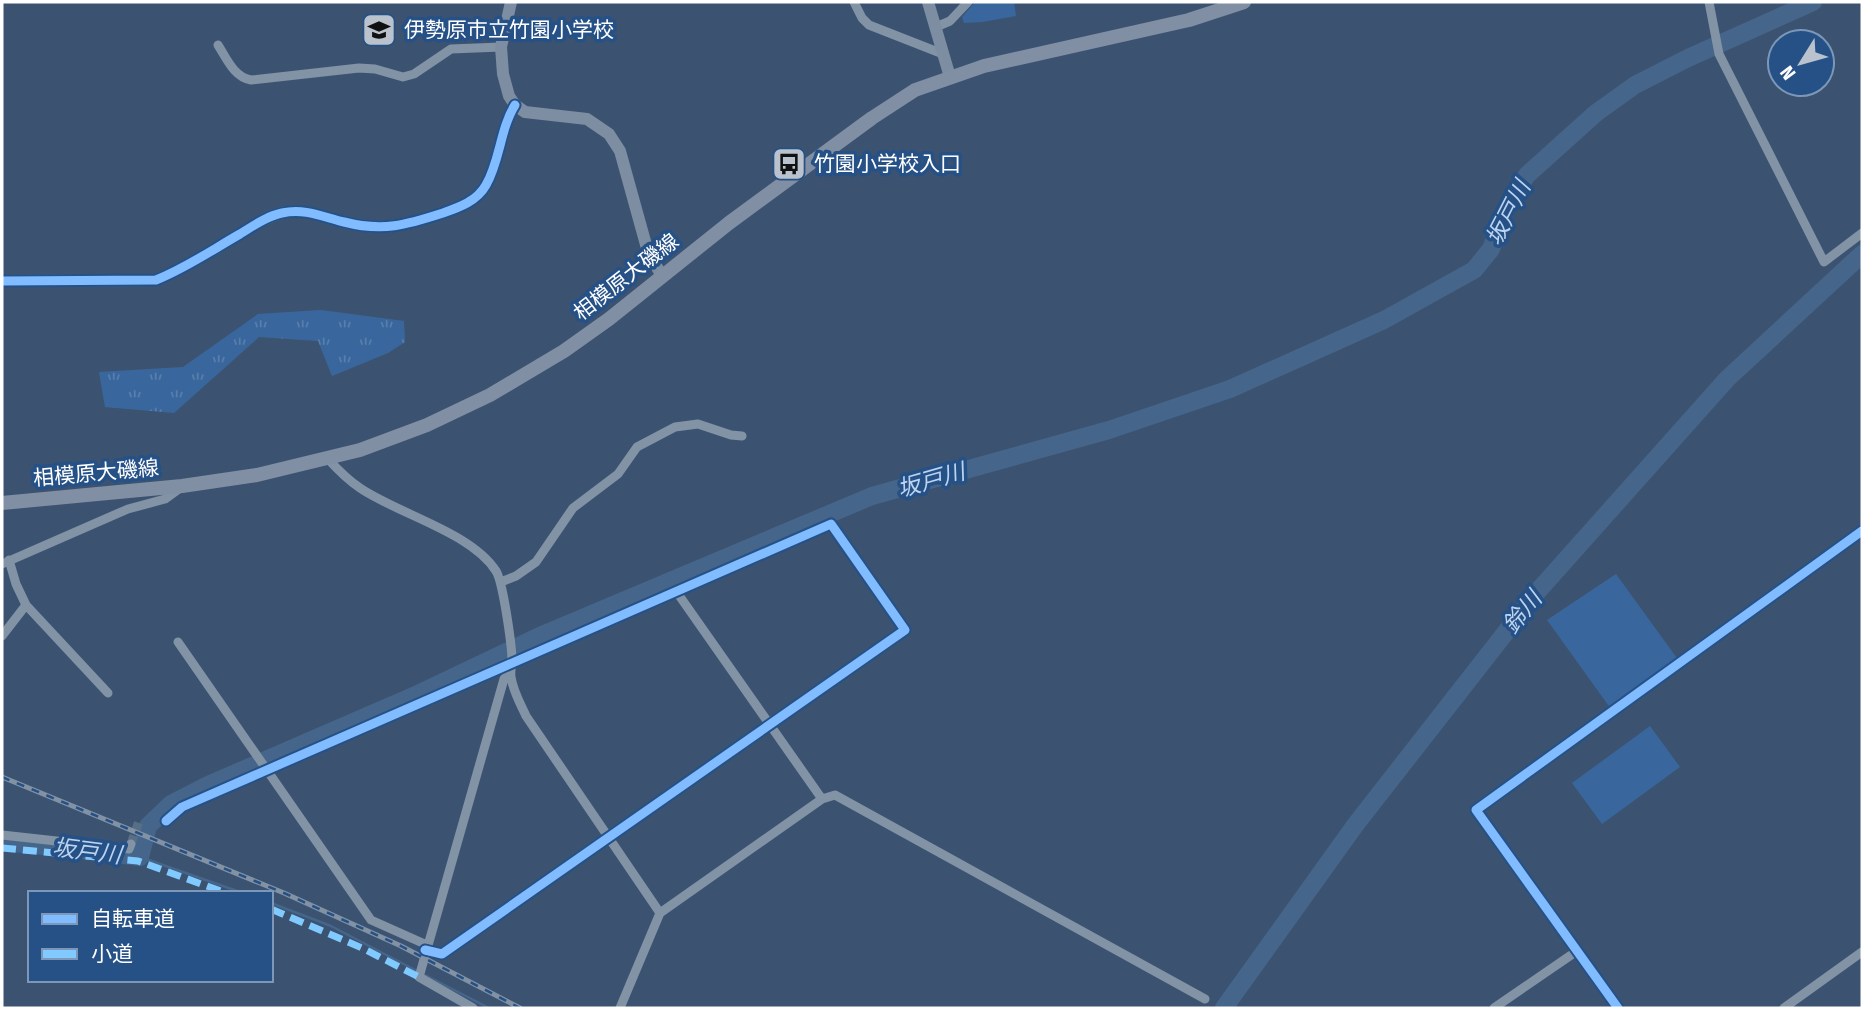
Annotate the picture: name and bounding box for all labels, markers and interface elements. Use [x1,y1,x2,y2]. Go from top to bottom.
school or university icon: 伊勢原市立竹園小学校 [360,11,398,49]
place label: 伊勢原市立竹園小学校 [404,17,614,43]
north arrow [1766,28,1836,98]
text: N [1775,61,1800,84]
bus stop icon: 竹園小学校入口 [770,145,808,183]
place label: 竹園小学校入口 [814,151,961,177]
water label: 坂戸川 [1480,173,1537,250]
street label: 相模原大磯線 [568,228,684,326]
street label: 相模原大磯線 [32,455,160,491]
water label: 坂戸川 [894,456,971,503]
water label: 鈴川 [1497,583,1549,639]
water label: 坂戸川 [51,833,126,869]
legend [28,891,273,982]
text: 自転車道 [91,906,175,932]
text: 小道 [91,941,133,967]

